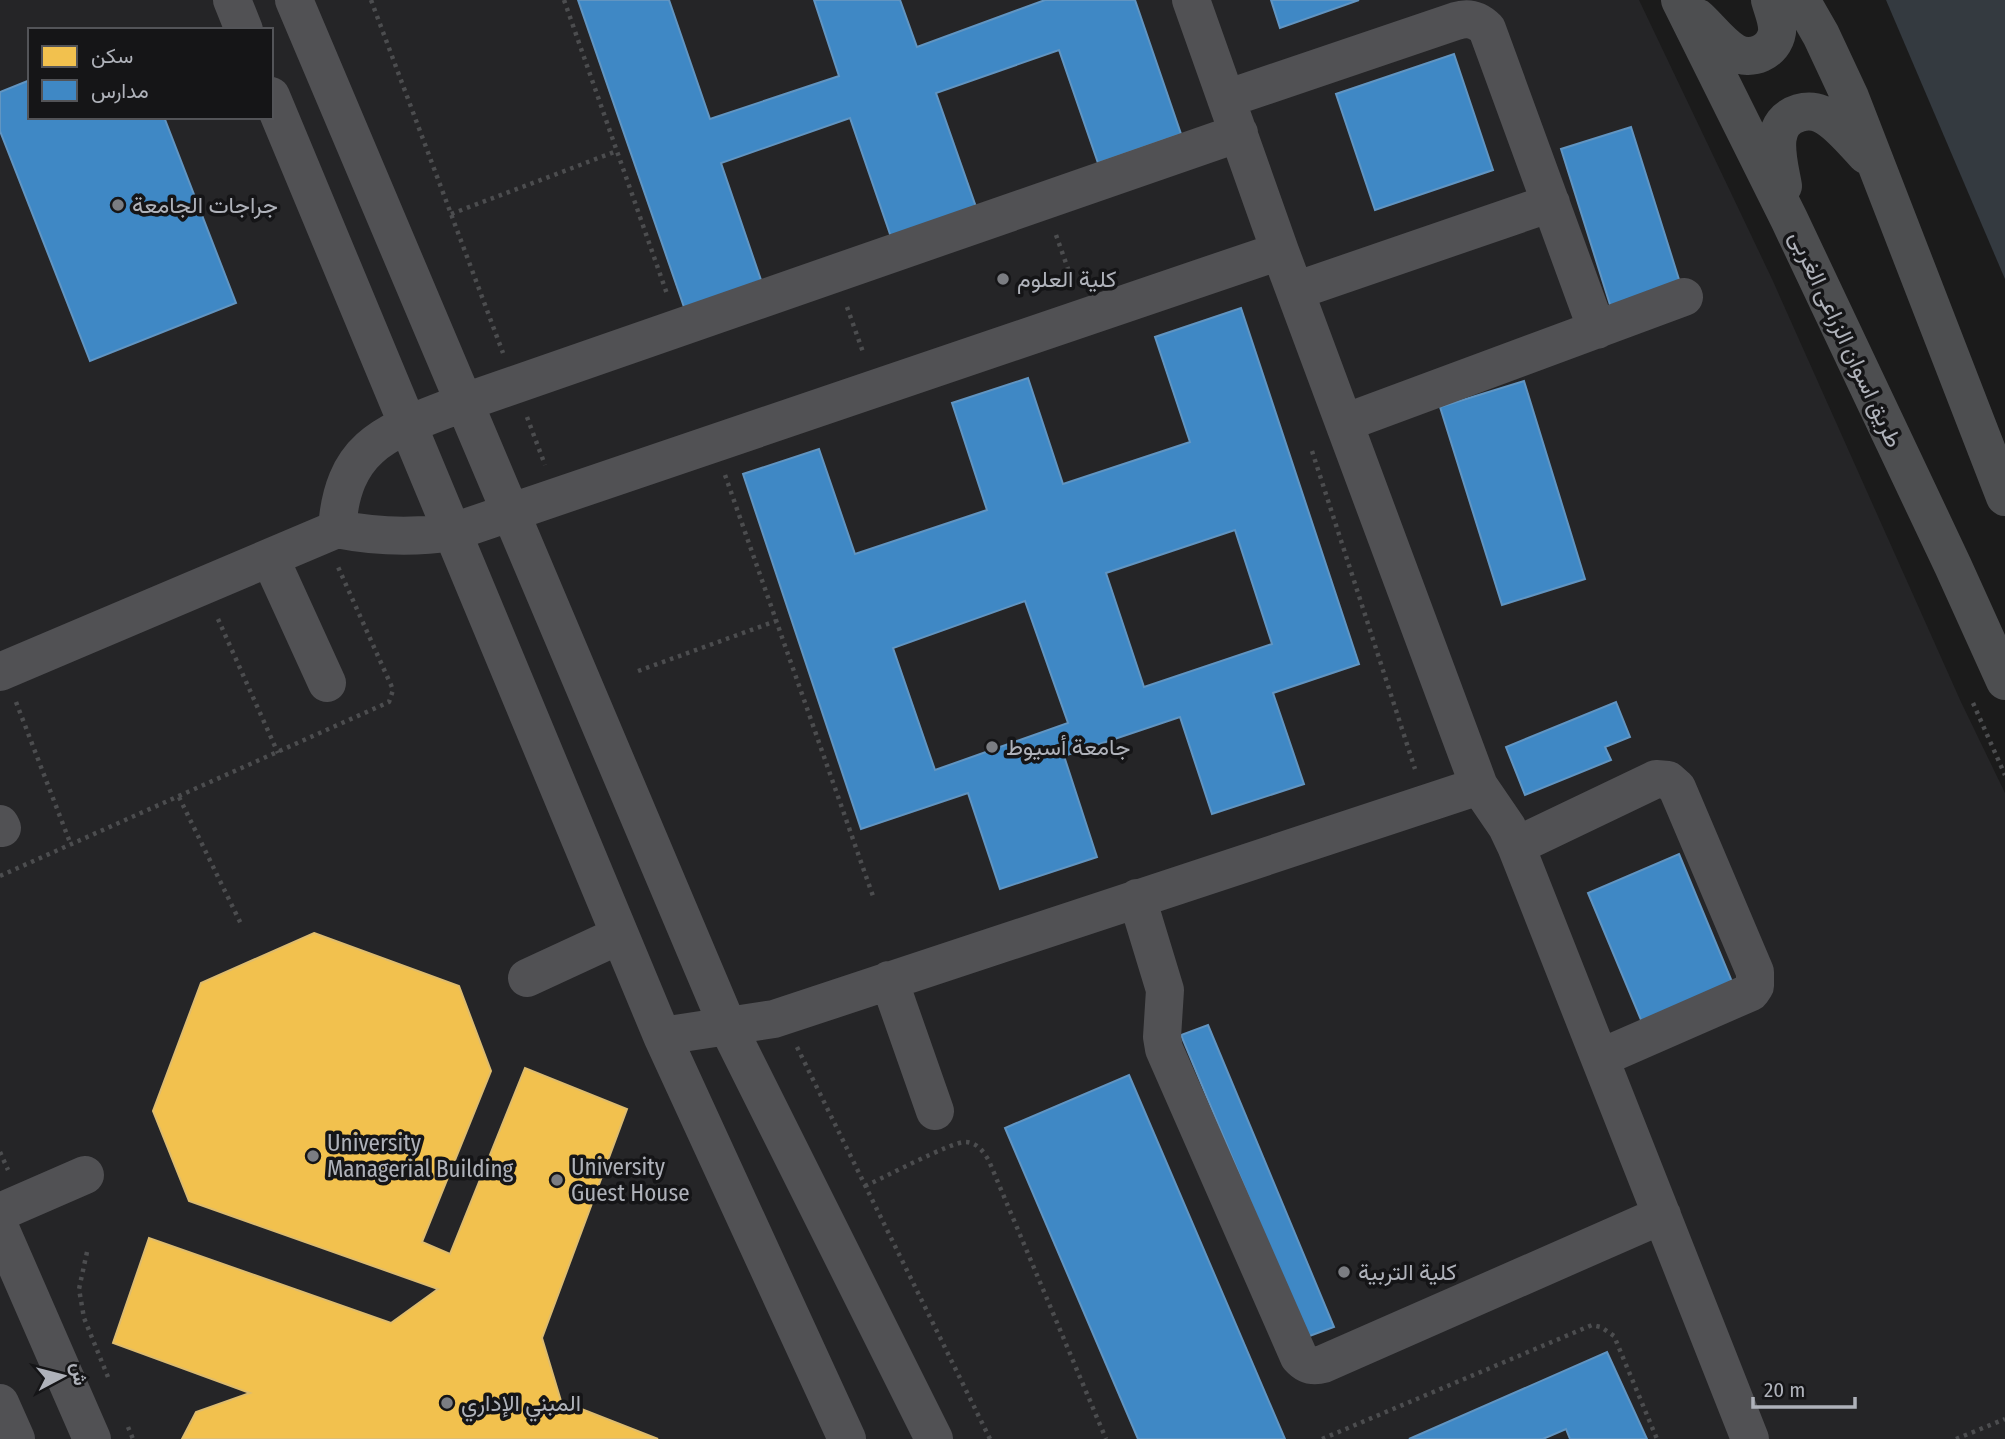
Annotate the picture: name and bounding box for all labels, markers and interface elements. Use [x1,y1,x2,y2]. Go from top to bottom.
legend [28,28,273,119]
text: سكن [91,43,133,69]
text: مدارس [91,78,149,104]
place label: جراجات الجامعة [132,191,278,220]
marker: جراجات الجامعة [110,197,126,213]
street label: طريق اسوان الزراعى الغربى [1783,226,1909,452]
place label: كلية العلوم [1017,265,1117,294]
marker: كلية العلوم [995,271,1011,287]
place label: جامعة أسيوط [1006,733,1131,762]
marker: جامعة أسيوط [984,739,1000,755]
place label: University Managerial Building [327,1129,514,1183]
marker: University Managerial Building [305,1148,321,1164]
place label: University Guest House [571,1153,690,1207]
marker: University Guest House [549,1172,565,1188]
place label: كلية التربية [1358,1258,1457,1287]
marker: كلية التربية [1336,1264,1352,1280]
north arrow [28,1341,98,1411]
text: ش [67,1361,92,1387]
scale bar [1753,1366,1854,1410]
text: 20 m [1764,1377,1805,1403]
place label: المبني الإداري [461,1389,581,1422]
marker: المبني الإداري [439,1395,455,1411]

